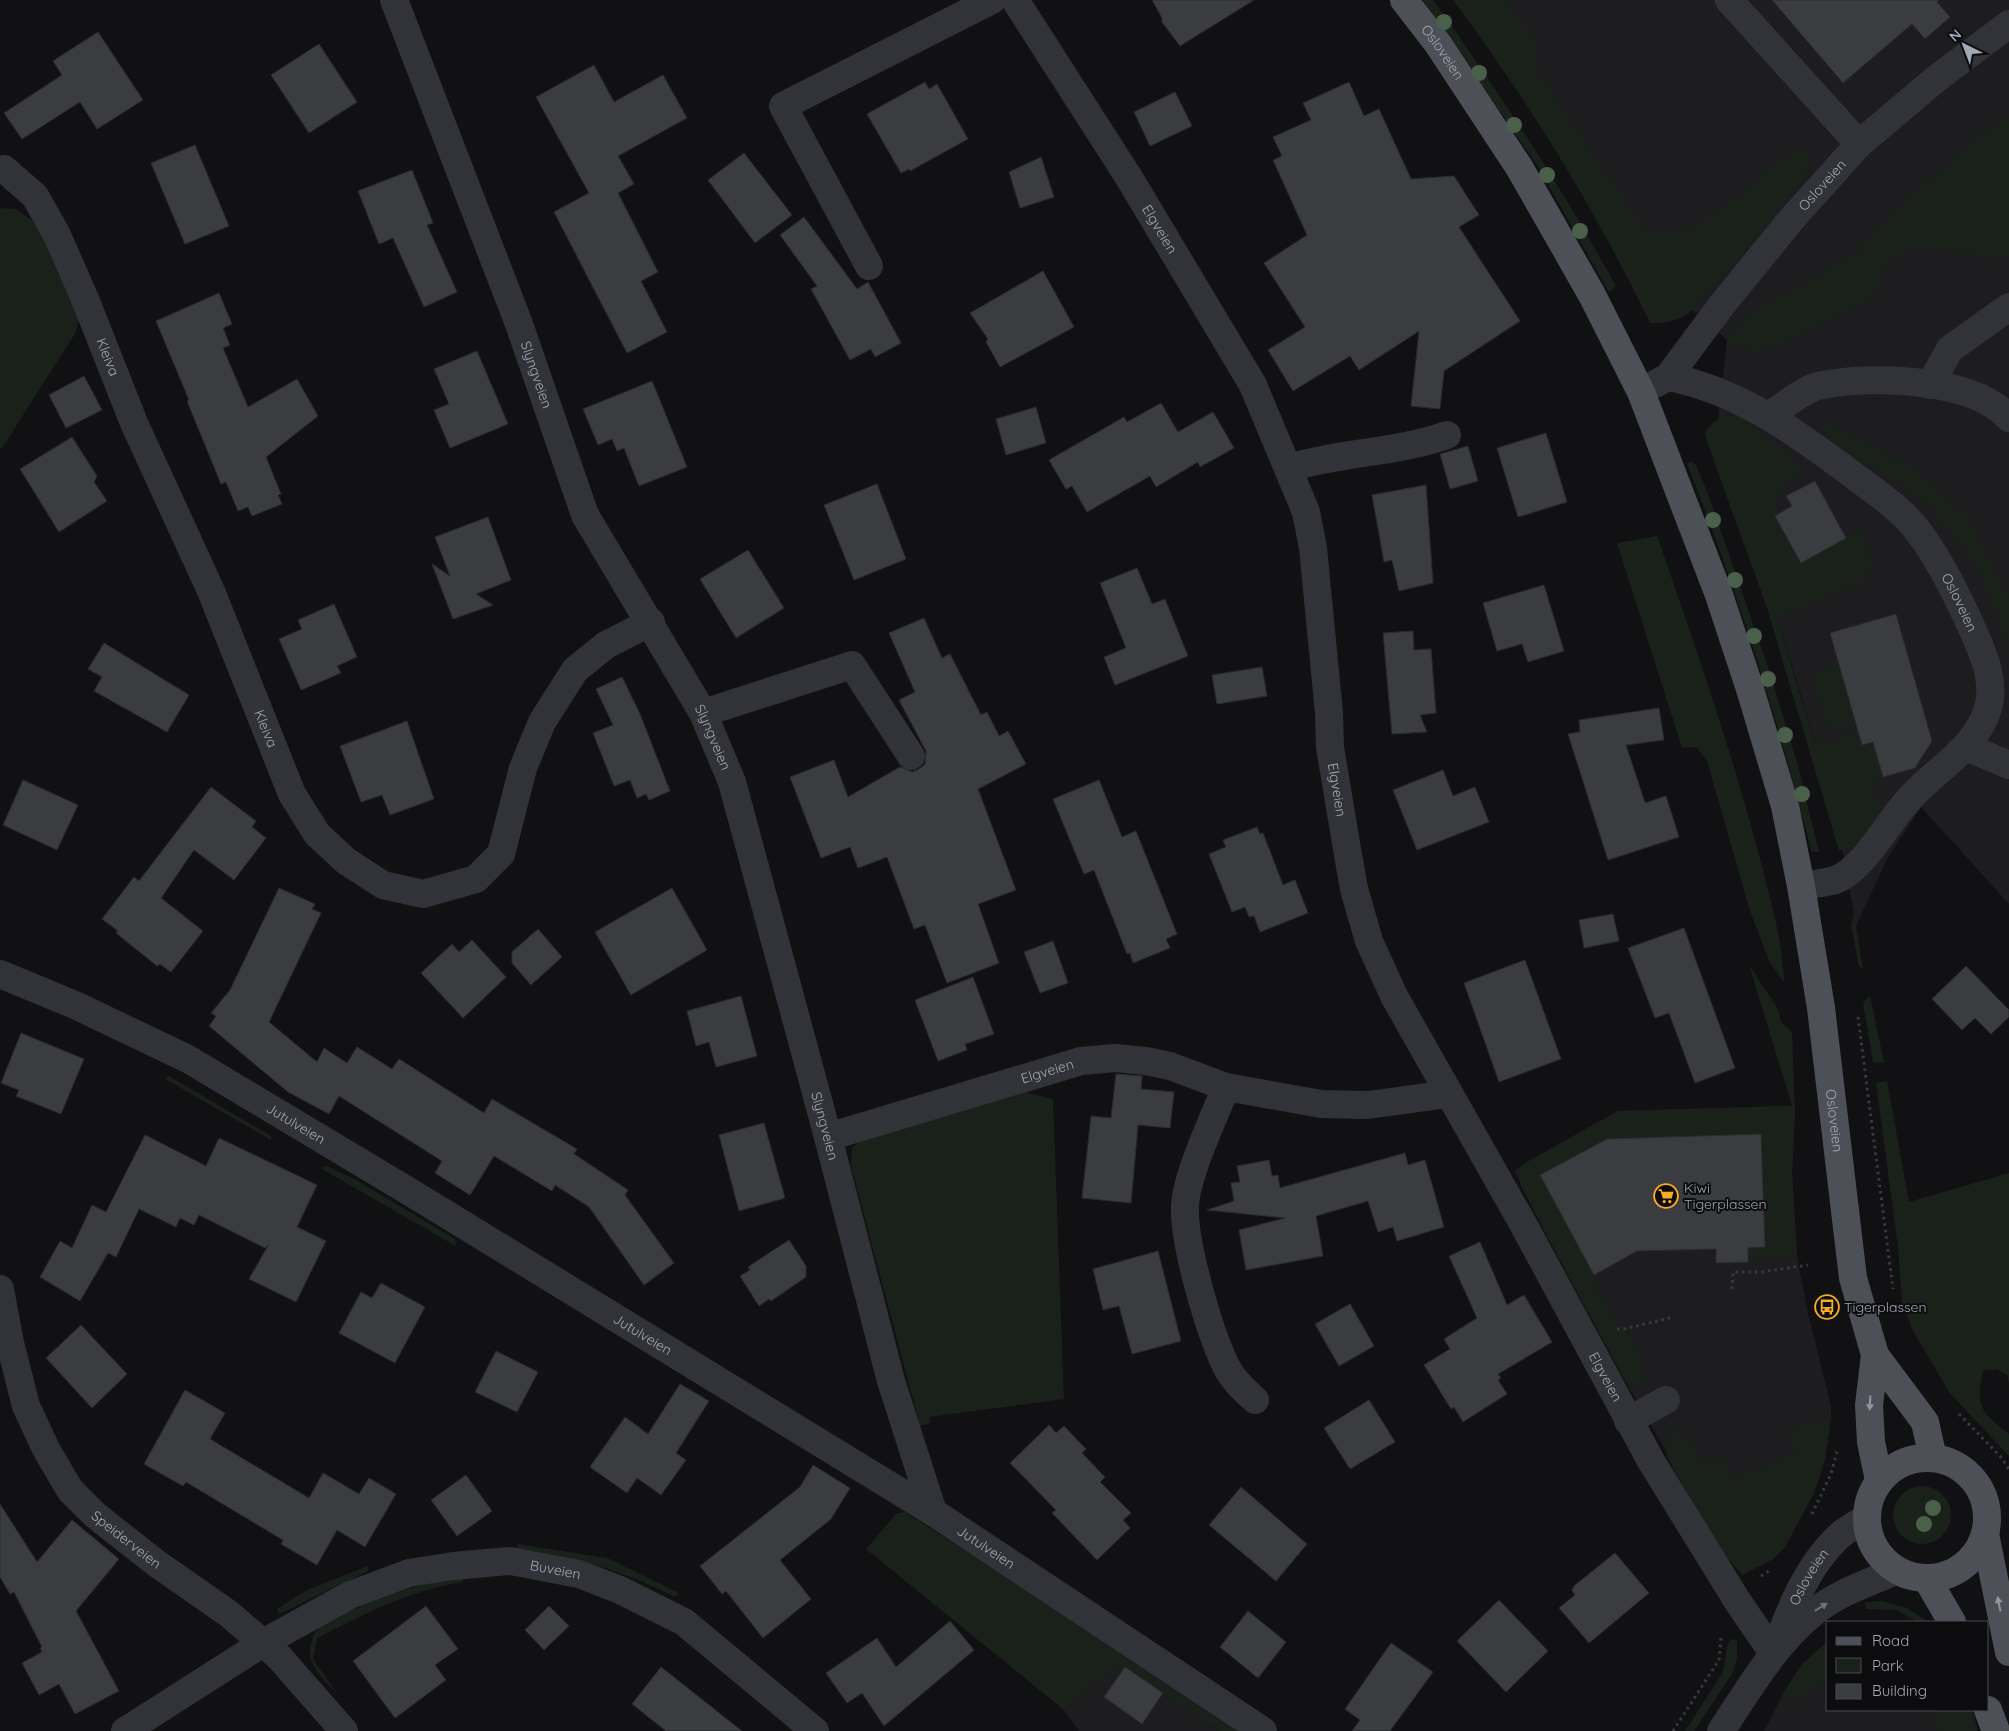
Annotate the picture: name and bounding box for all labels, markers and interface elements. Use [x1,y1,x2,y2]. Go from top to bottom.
north arrow [1939,20,1989,70]
street label: Osloveien [1417,21,1468,83]
text: N [1945,25,1965,45]
street label: Osloveien [1794,156,1850,215]
street label: Elgveien [1138,201,1181,257]
street label: Kleiva [92,335,123,379]
street label: Slyngveien [517,339,556,411]
street label: Osloveien [1937,570,1981,634]
street label: Slyngveien [691,701,735,773]
street label: Kleiva [250,707,282,750]
street label: Elgveien [1324,762,1350,818]
street label: Elgveien [1019,1055,1076,1088]
street label: Osloveien [1822,1088,1847,1153]
street label: Slyngveien [807,1090,843,1162]
street label: Jutulveien [263,1099,329,1148]
place label: Kiwi Tigerplassen [1684,1179,1767,1213]
supermarket icon: Kiwi Tigerplassen [1653,1183,1679,1209]
bus stop icon: Tigerplassen [1814,1294,1840,1320]
place label: Tigerplassen [1844,1298,1927,1316]
street label: Jutulveien [610,1310,675,1359]
street label: Elgveien [1585,1349,1626,1405]
one-way arrow [1865,1396,1873,1412]
street label: Speiderveien [88,1507,165,1573]
street label: Jutulveien [954,1522,1018,1573]
street label: Osloveien [1785,1545,1832,1608]
street label: Buveien [529,1556,582,1583]
one-way arrow [1994,1596,2002,1612]
one-way arrow [1815,1603,1828,1612]
legend [1826,1621,1989,1711]
text: Road [1872,1631,1909,1650]
text: Park [1872,1656,1904,1675]
text: Building [1872,1681,1927,1700]

